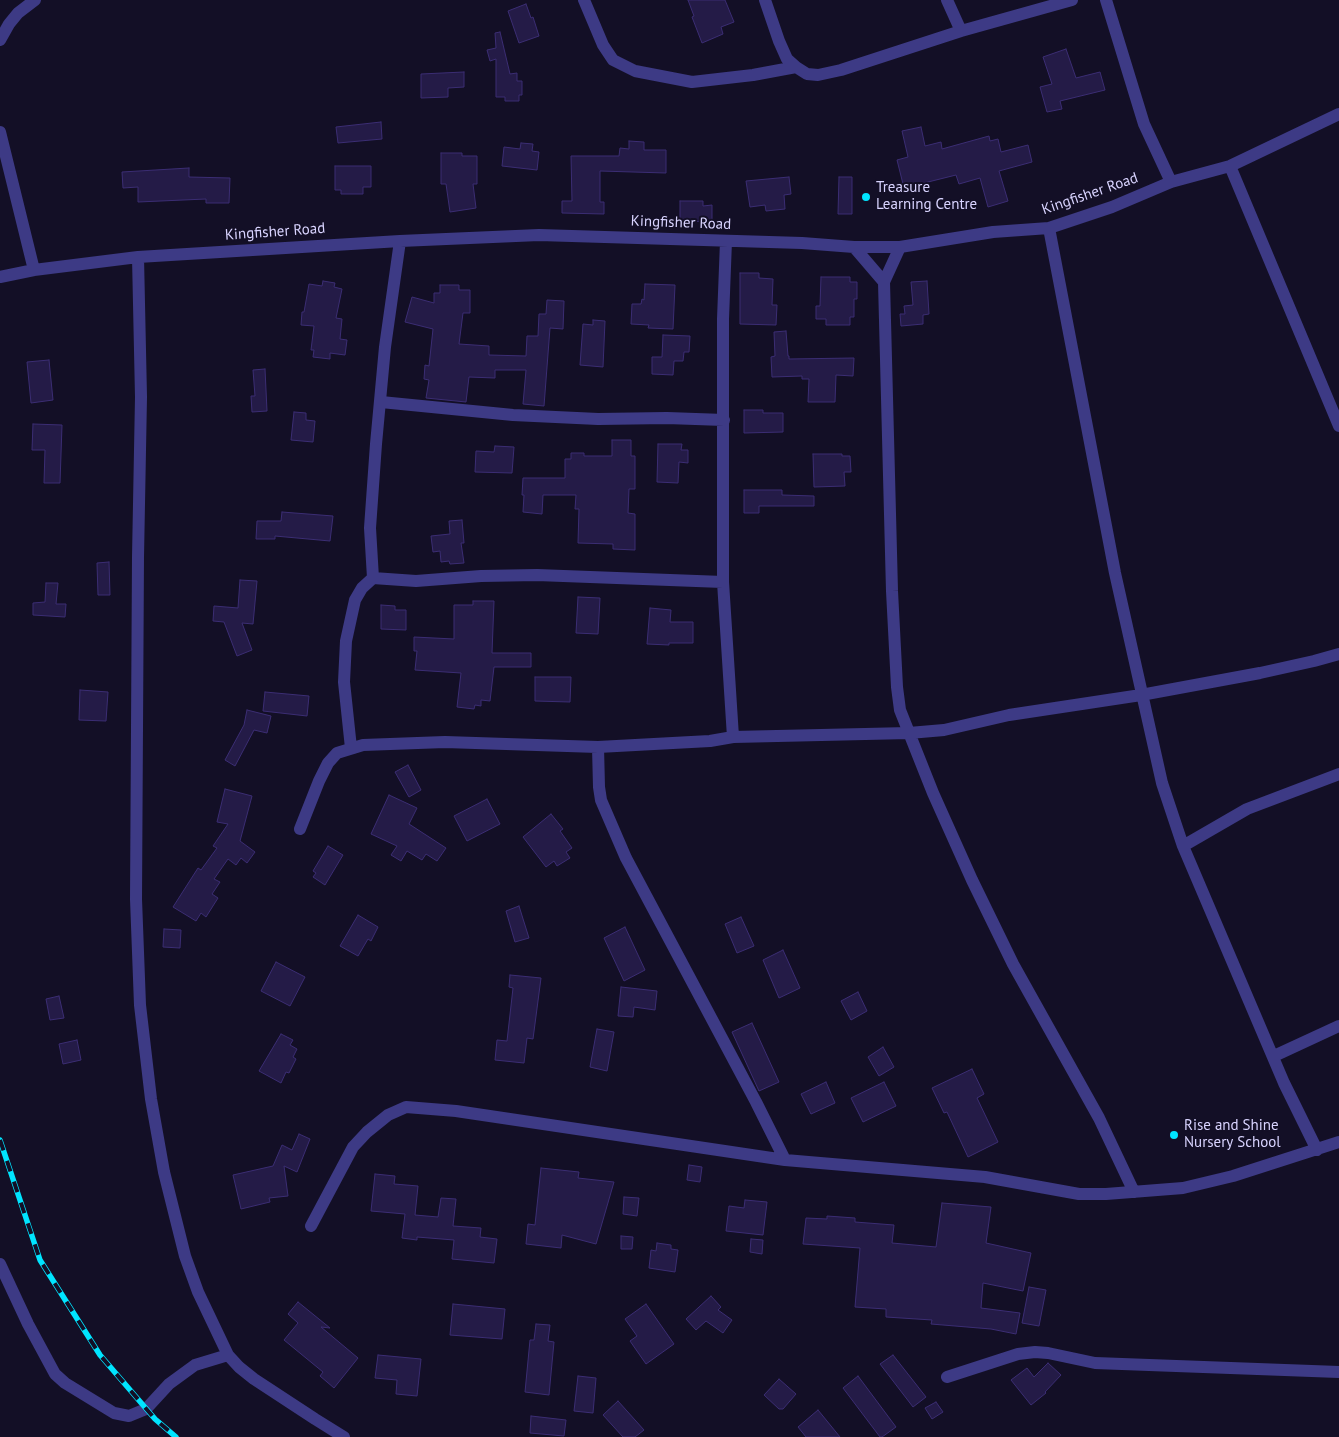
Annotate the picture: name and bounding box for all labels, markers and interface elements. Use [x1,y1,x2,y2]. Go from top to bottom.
street label: Kingfisher Road [1040,169,1140,219]
place label: Treasure Learning Centre [876,179,977,214]
marker: Treasure Learning Centre [860,191,872,203]
street label: Kingfisher Road [630,212,732,234]
street label: Kingfisher Road [224,220,326,244]
place label: Rise and Shine Nursery School [1184,1117,1281,1152]
marker: Rise and Shine Nursery School [1168,1129,1180,1141]

